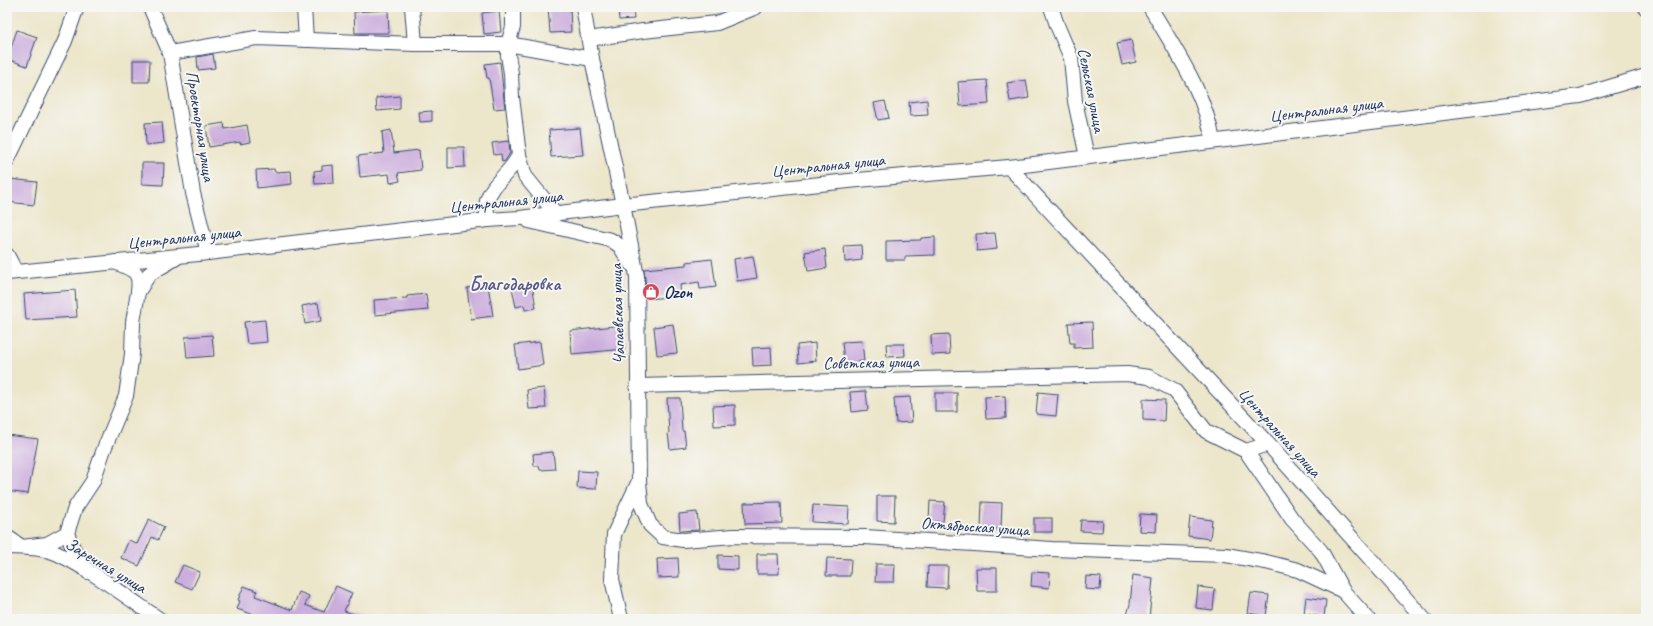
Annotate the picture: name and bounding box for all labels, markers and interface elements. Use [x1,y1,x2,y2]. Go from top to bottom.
street label: Сельская улица [1073,46,1110,136]
street label: Проекторная улица [181,69,220,184]
street label: Центральная улица [1268,92,1385,127]
street label: Центральная улица [770,149,887,182]
street label: Центральная улица [448,185,565,218]
street label: Центральная улица [126,221,243,254]
street label: Чапаевская улица [605,262,630,365]
district label: Благодаровка [469,272,562,296]
shop icon: Ozon [641,282,661,302]
place label: Ozon [664,282,694,303]
street label: Советская улица [823,351,921,374]
street label: Центральная улица [1234,383,1327,483]
street label: Октябрьская улица [920,512,1032,541]
street label: Заречная улица [61,533,151,599]

